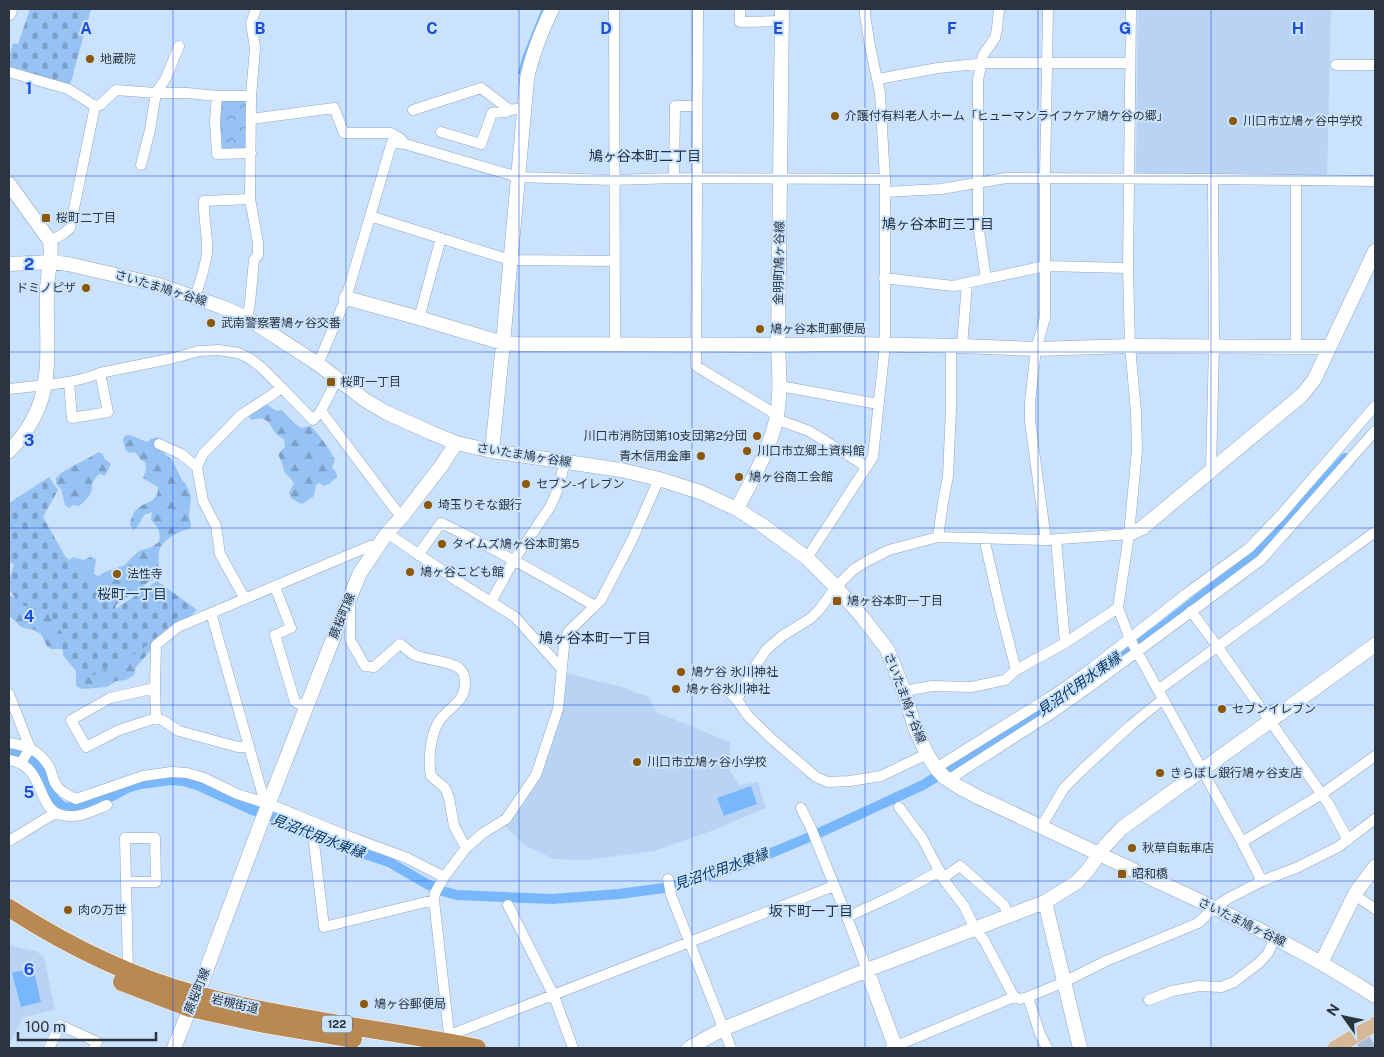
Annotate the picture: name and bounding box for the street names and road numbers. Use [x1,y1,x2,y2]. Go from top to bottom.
street label: 金明町鳩ヶ谷線 [771,221,787,305]
street label: さいたま鳩ヶ谷線 [113,267,209,309]
street label: さいたま鳩ヶ谷線 [476,441,572,469]
street label: 蕨桜町線 [327,591,357,641]
street label: さいたま鳩ヶ谷線 [881,651,929,745]
street label: さいたま鳩ヶ谷線 [1196,895,1288,949]
street label: 蕨桜町線 [182,966,212,1016]
street label: 岩槻街道 [210,992,260,1016]
road number: 122 [322,1016,352,1032]

